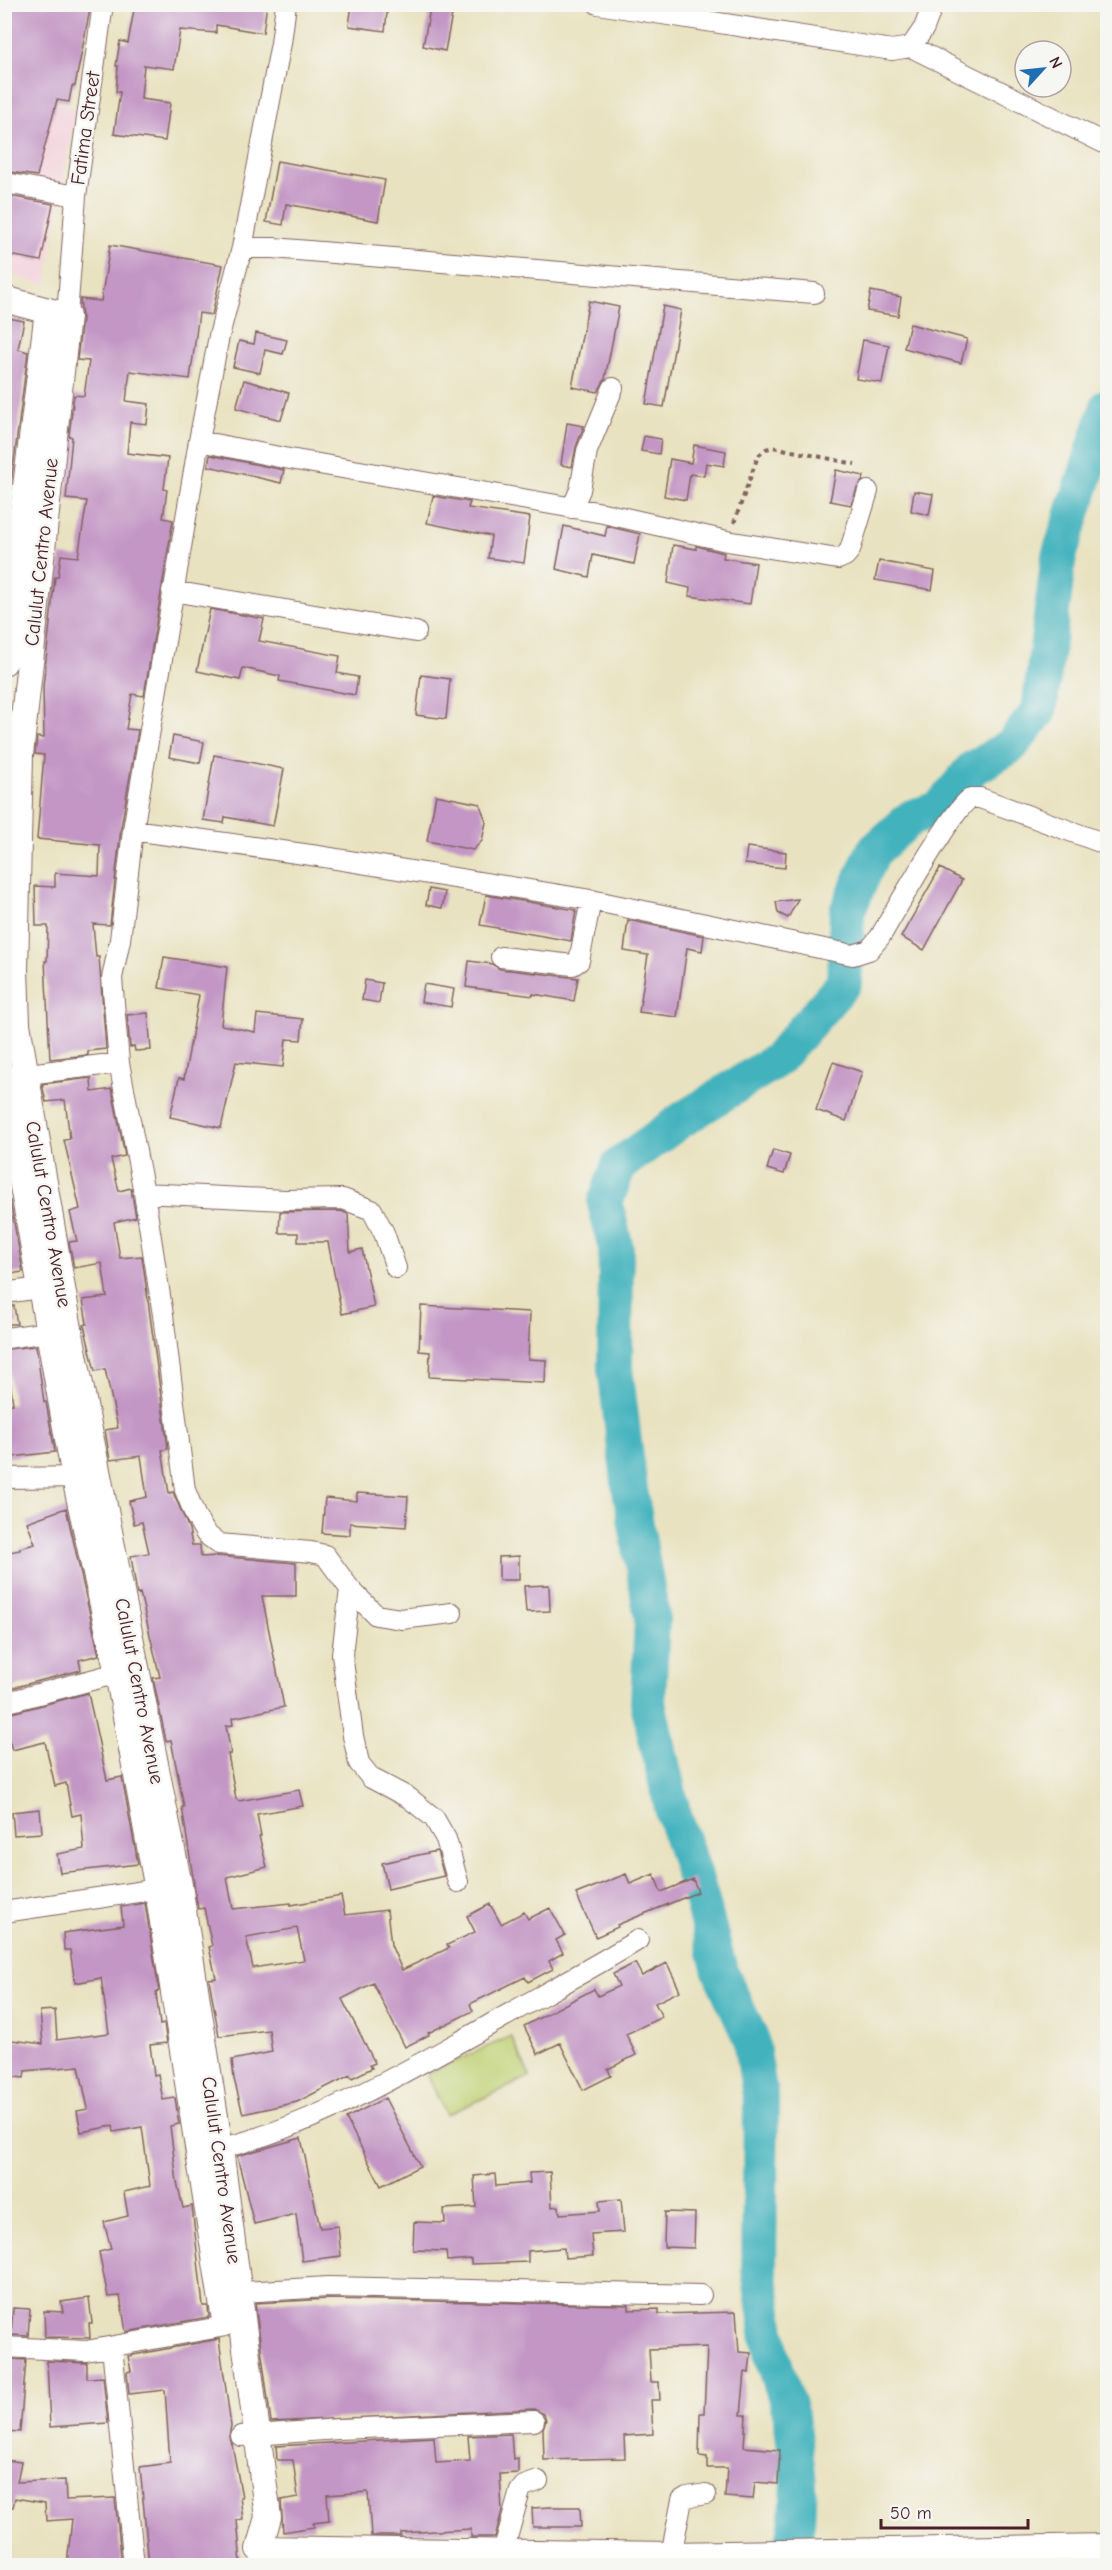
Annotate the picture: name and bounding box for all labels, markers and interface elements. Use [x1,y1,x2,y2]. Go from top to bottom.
north arrow [1013,39,1073,99]
text: N [1045,54,1066,71]
street label: Fatima Street [66,68,105,186]
street label: Calulut Centro Avenue [20,457,63,647]
street label: Calulut Centro Avenue [21,1119,76,1309]
street label: Calulut Centro Avenue [110,1596,169,1786]
street label: Calulut Centro Avenue [197,2075,246,2265]
scale bar [881,2492,1028,2530]
text: 50 m [890,2503,932,2524]

